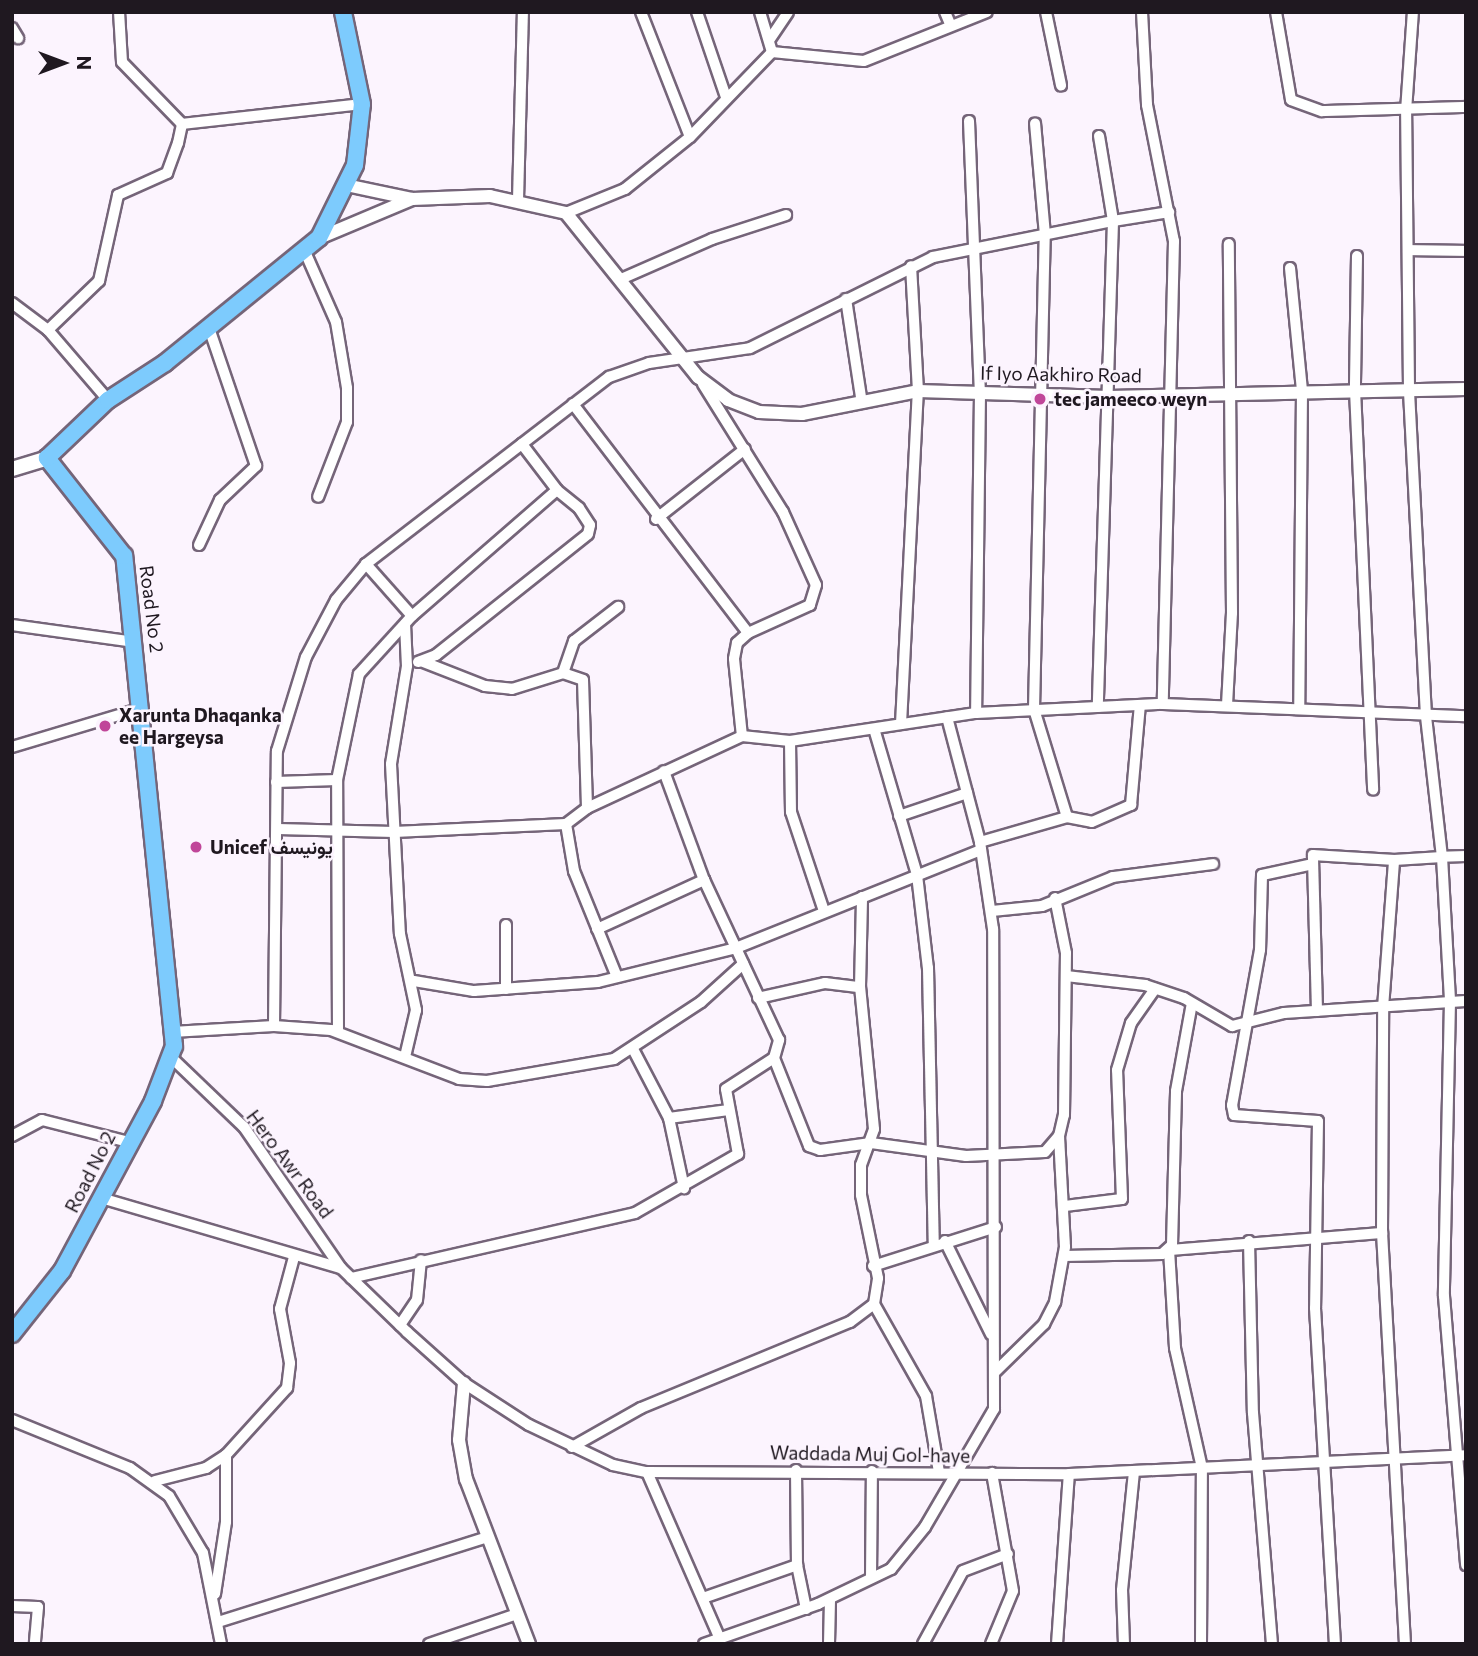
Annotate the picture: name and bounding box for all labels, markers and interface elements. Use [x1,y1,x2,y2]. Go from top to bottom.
north arrow [28,28,98,98]
text: N [73,56,96,70]
street label: If Iyo Aakhiro Road [980,361,1142,387]
place label: tec jameeco weyn [1054,388,1207,410]
marker: tec jameeco weyn [1032,391,1048,407]
street label: Road No 2 [135,564,169,654]
place label: Xarunta Dhaqanka ee Hargeysa [119,704,282,748]
marker: Xarunta Dhaqanka ee Hargeysa [97,718,113,734]
place label: Unicef يونيسف [210,836,333,858]
marker: Unicef يونيسف [188,839,204,855]
street label: Hero Awr Road [242,1105,338,1223]
street label: Road No 2 [60,1128,120,1216]
street label: Waddada Muj Gol-haye [770,1441,970,1467]

